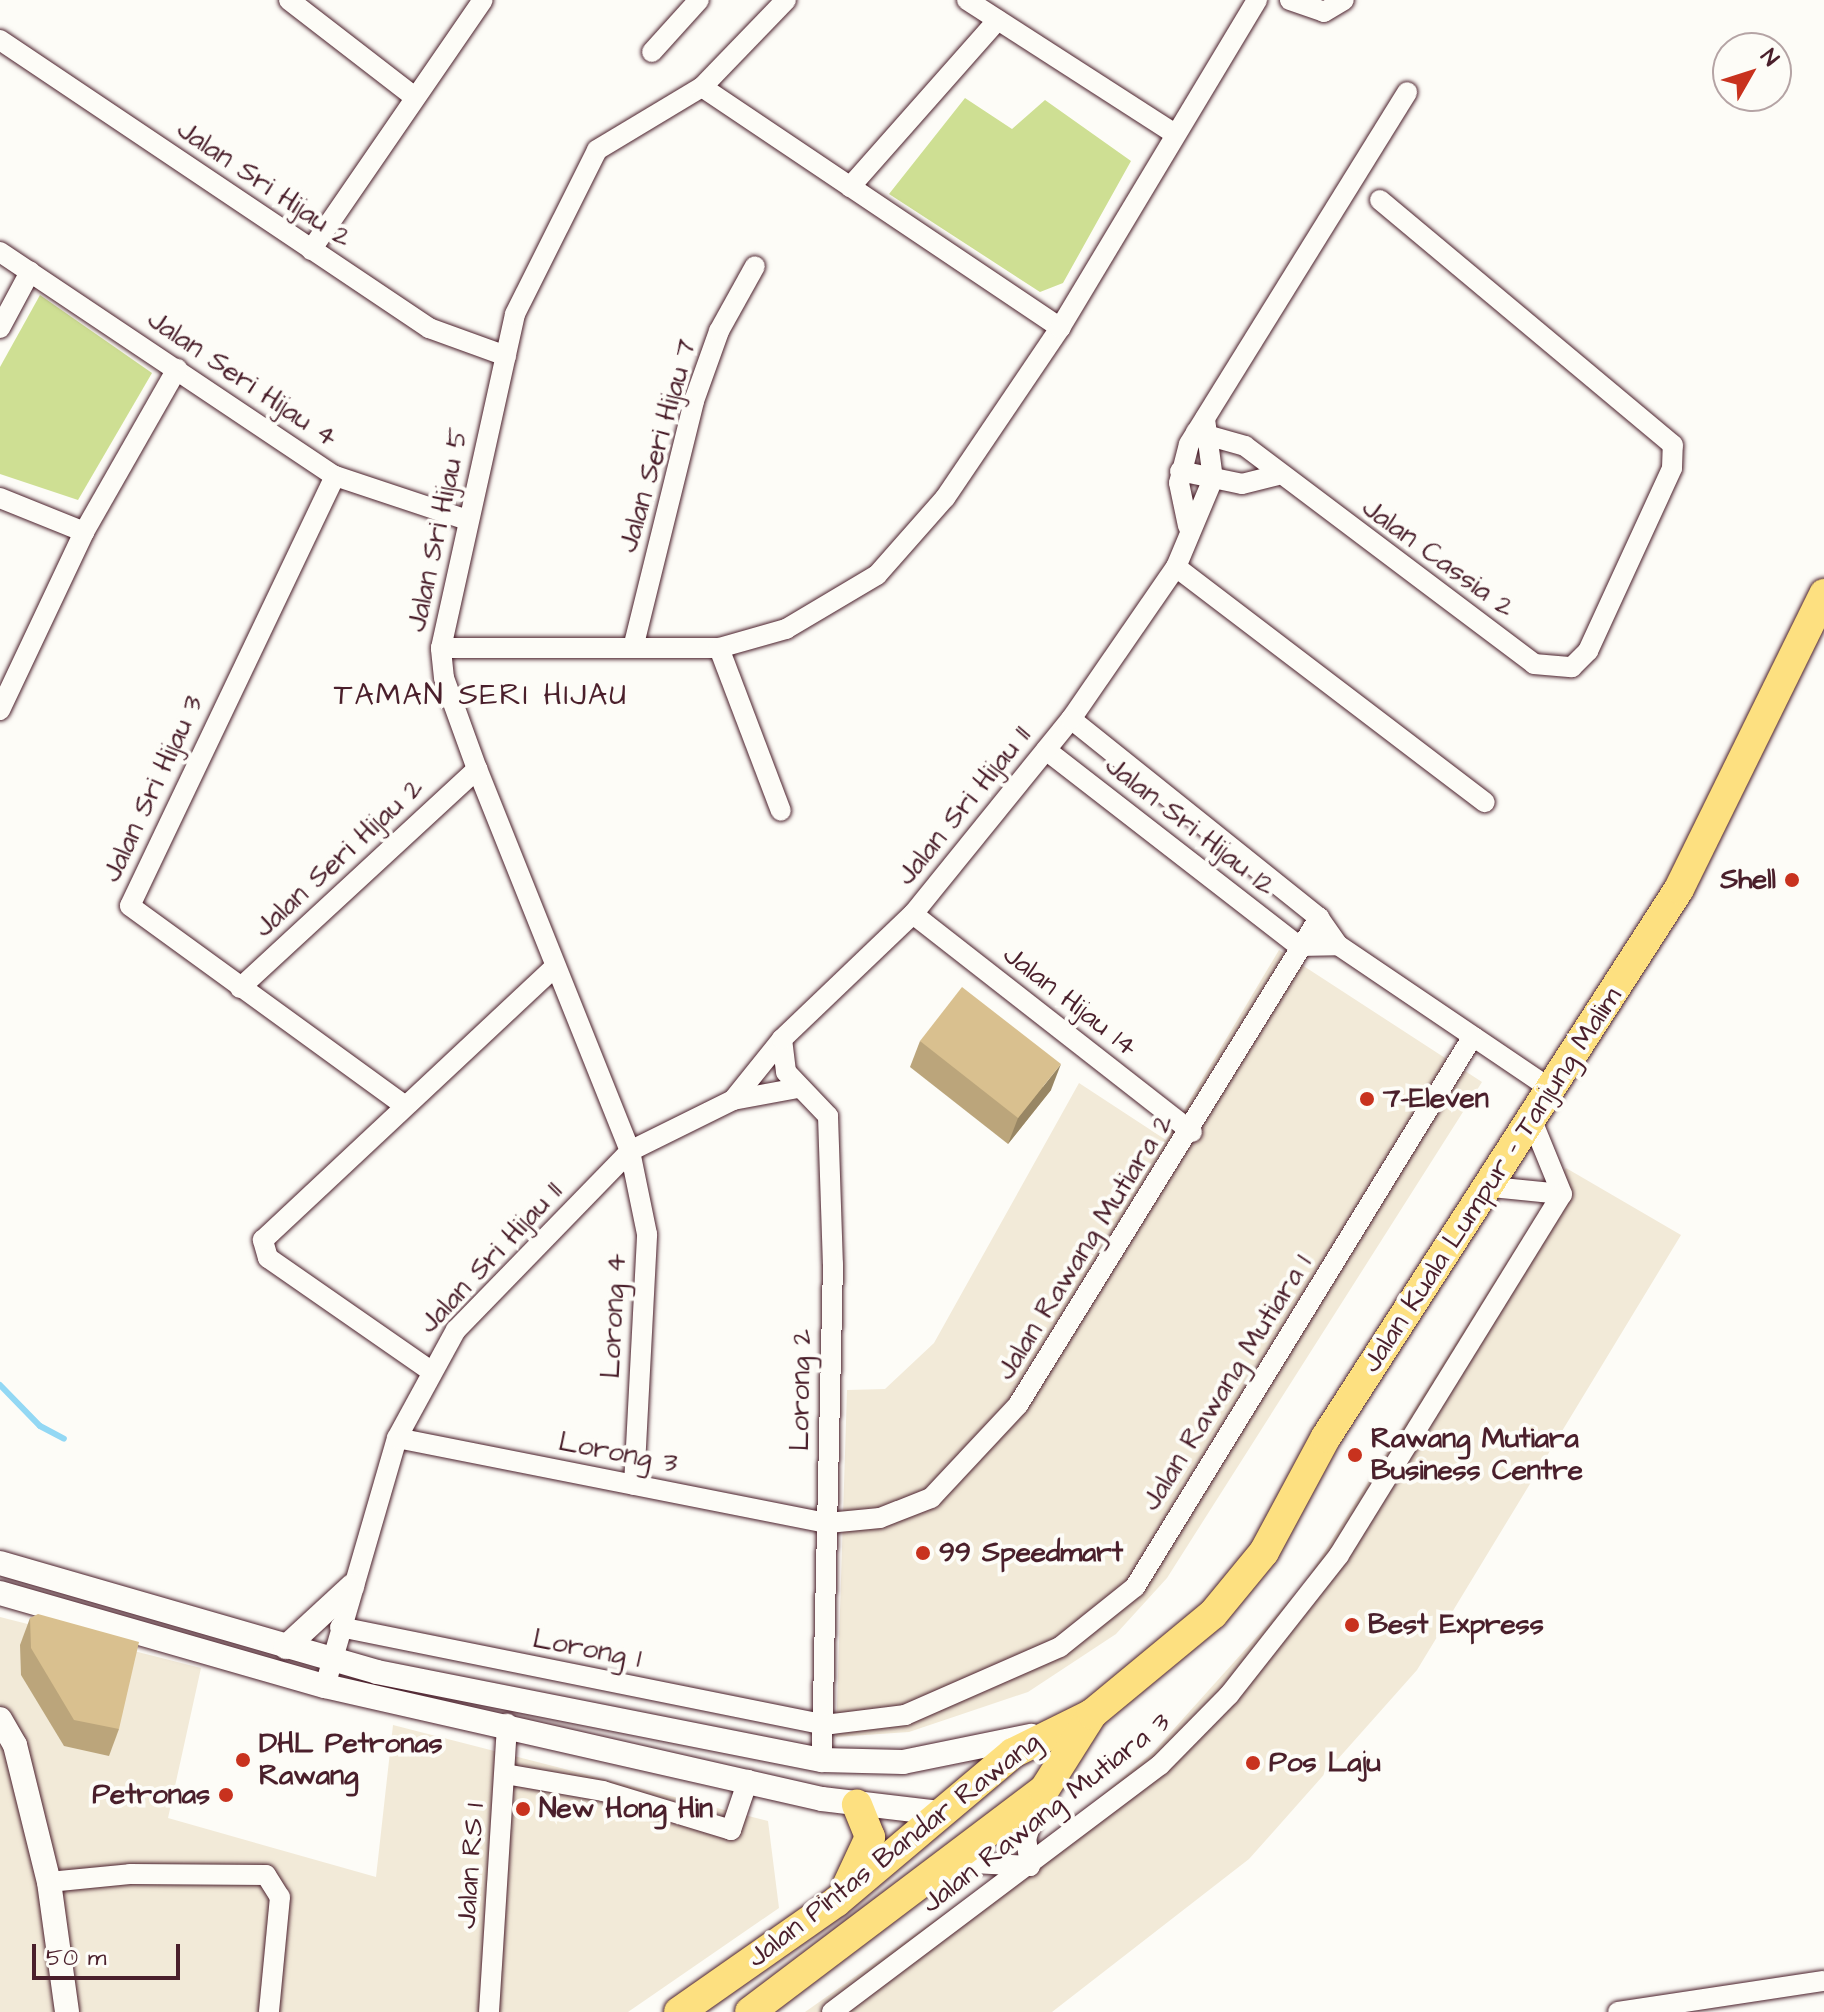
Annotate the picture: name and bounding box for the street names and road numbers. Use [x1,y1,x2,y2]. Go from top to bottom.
street label: Jalan Sri Hijau 2 [170,113,358,255]
street label: Jalan Seri Hijau 4 [141,303,343,455]
street label: Jalan Seri Hijau 7 [612,336,704,556]
street label: Jalan Sri Hijau 5 [400,425,476,635]
street label: Jalan Cassia 2 [1355,491,1521,625]
street label: Jalan Sri Hijau 3 [95,690,211,888]
street label: Jalan Sri Hijau 11 [890,720,1038,892]
street label: Jalan Sri Hijau 12 [1098,749,1282,903]
street label: Jalan Seri Hijau 2 [248,771,430,945]
street label: Jalan Hijau 14 [996,938,1144,1064]
street label: Jalan Kuala Lumpur - Tanjung Malim [1355,981,1629,1379]
street label: Jalan Rawang Mutiara 2 [989,1108,1181,1386]
street label: Jalan Sri Hijau 11 [412,1175,570,1341]
street label: Jalan Rawang Mutiara 1 [1134,1249,1320,1517]
street label: Lorong 4 [594,1253,634,1379]
street label: Lorong 2 [783,1329,819,1451]
street label: Lorong 3 [556,1425,680,1481]
street label: Lorong 1 [530,1622,644,1676]
street label: Jalan Rawang Mutiara 3 [915,1706,1177,1920]
street label: Jalan Pintas Bandar Rawang [741,1725,1047,1975]
street label: Jalan RS 1 [450,1802,492,1930]

